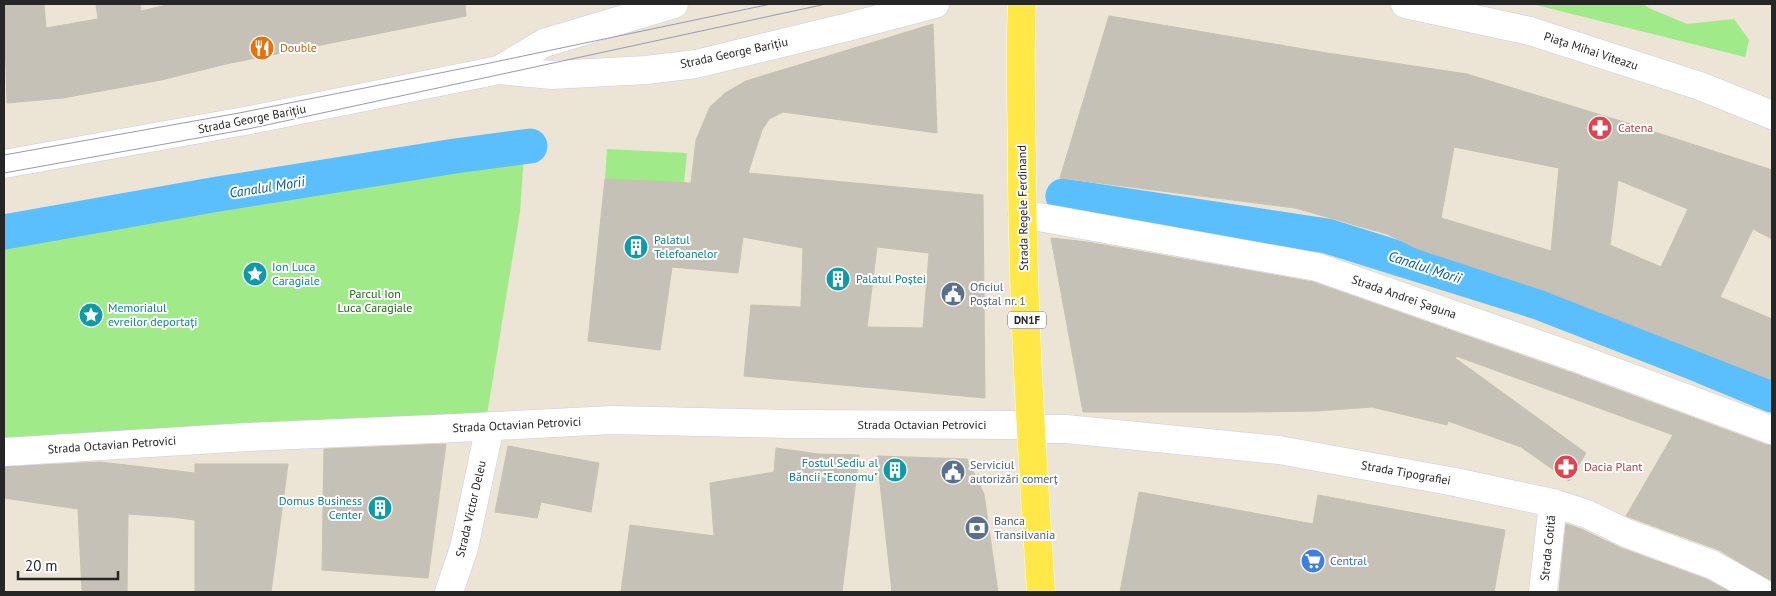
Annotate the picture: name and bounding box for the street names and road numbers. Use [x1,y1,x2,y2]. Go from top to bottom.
street label: Piața Mihai Viteazu [1542,28,1640,73]
street label: Strada George Barițiu [679,34,789,71]
street label: Strada George Barițiu [197,101,307,136]
street label: Strada Regele Ferdinand [1014,145,1031,271]
street label: Strada Andrei Șaguna [1350,272,1459,322]
road number: DN1F [1008,312,1046,328]
street label: Strada Octavian Petrovici [452,414,582,435]
street label: Strada Octavian Petrovici [858,417,986,432]
street label: Strada Octavian Petrovici [47,433,177,456]
street label: Strada Tipografiei [1360,457,1452,488]
street label: Strada Victor Deleu [452,459,489,559]
street label: Strada Cotită [1537,514,1558,582]

